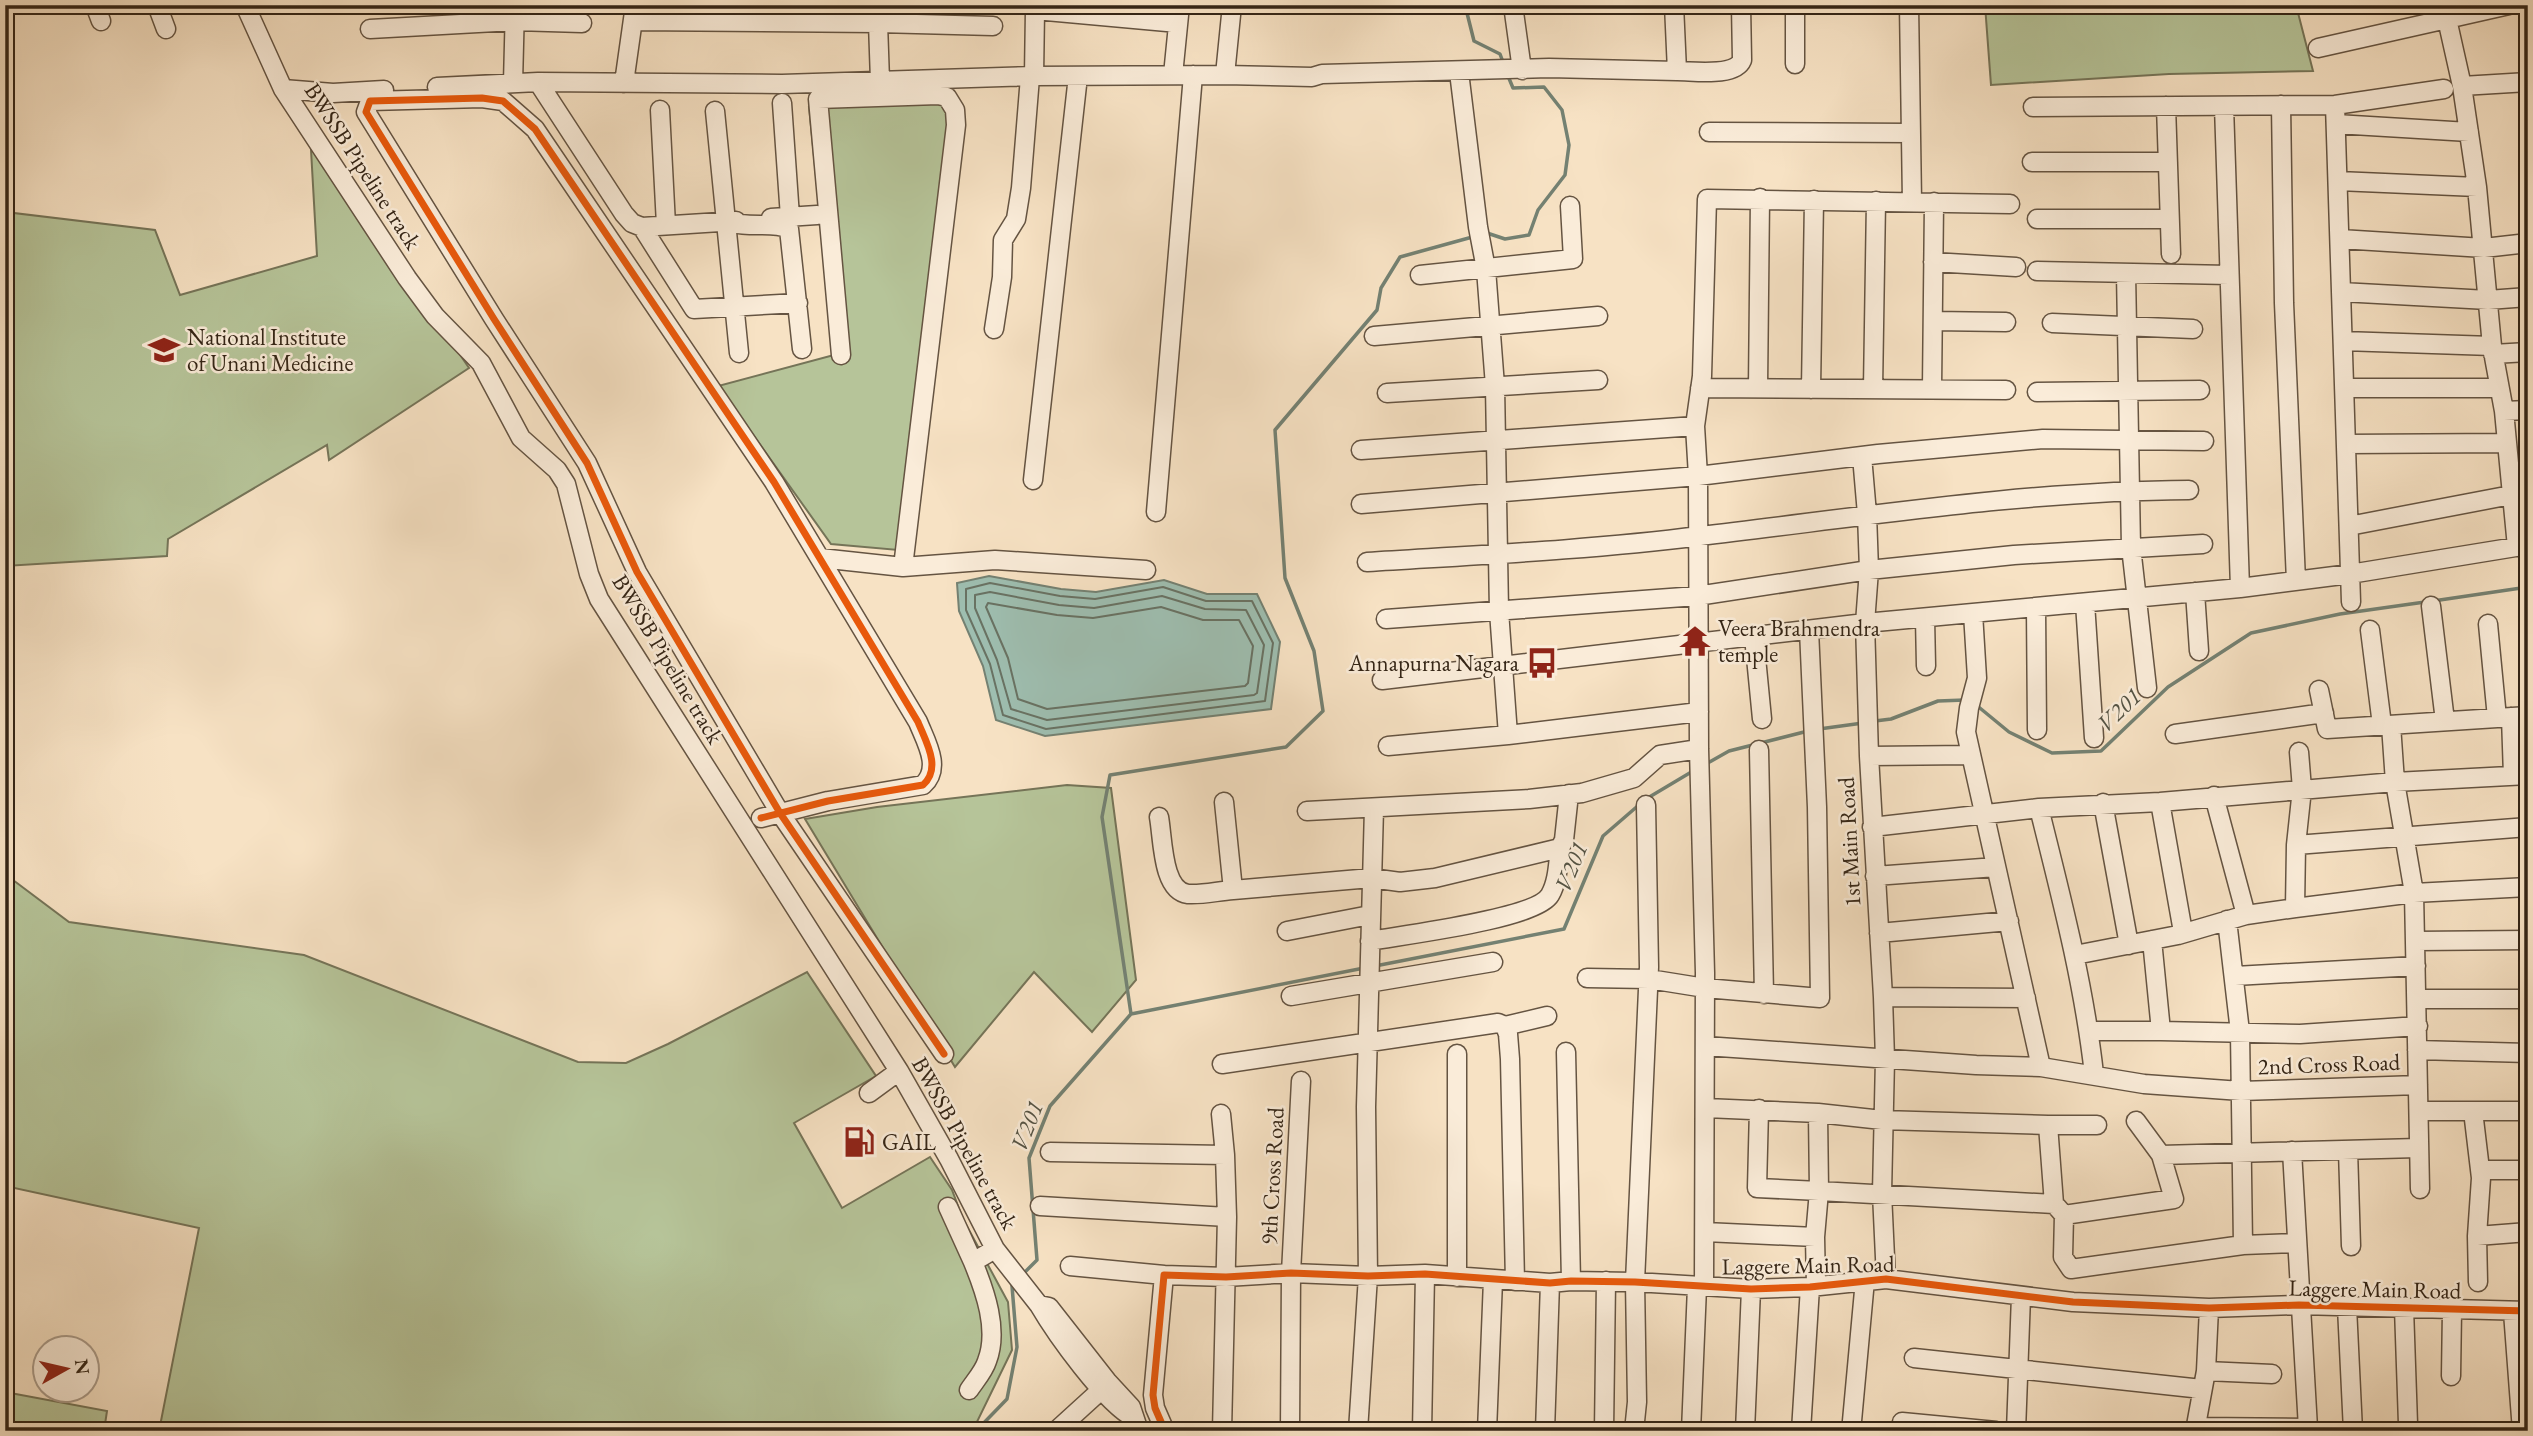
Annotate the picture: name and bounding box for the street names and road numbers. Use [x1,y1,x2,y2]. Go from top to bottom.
street label: BWSSB Pipeline track [298,77,429,256]
street label: BWSSB Pipeline track [605,569,731,750]
street label: 1st Main Road [1831,776,1867,908]
street label: 2nd Cross Road [2257,1047,2401,1081]
street label: BWSSB Pipeline track [905,1051,1025,1236]
street label: 9th Cross Road [1253,1106,1291,1246]
street label: Laggere Main Road [1721,1248,1895,1282]
street label: Laggere Main Road [2288,1272,2462,1306]

